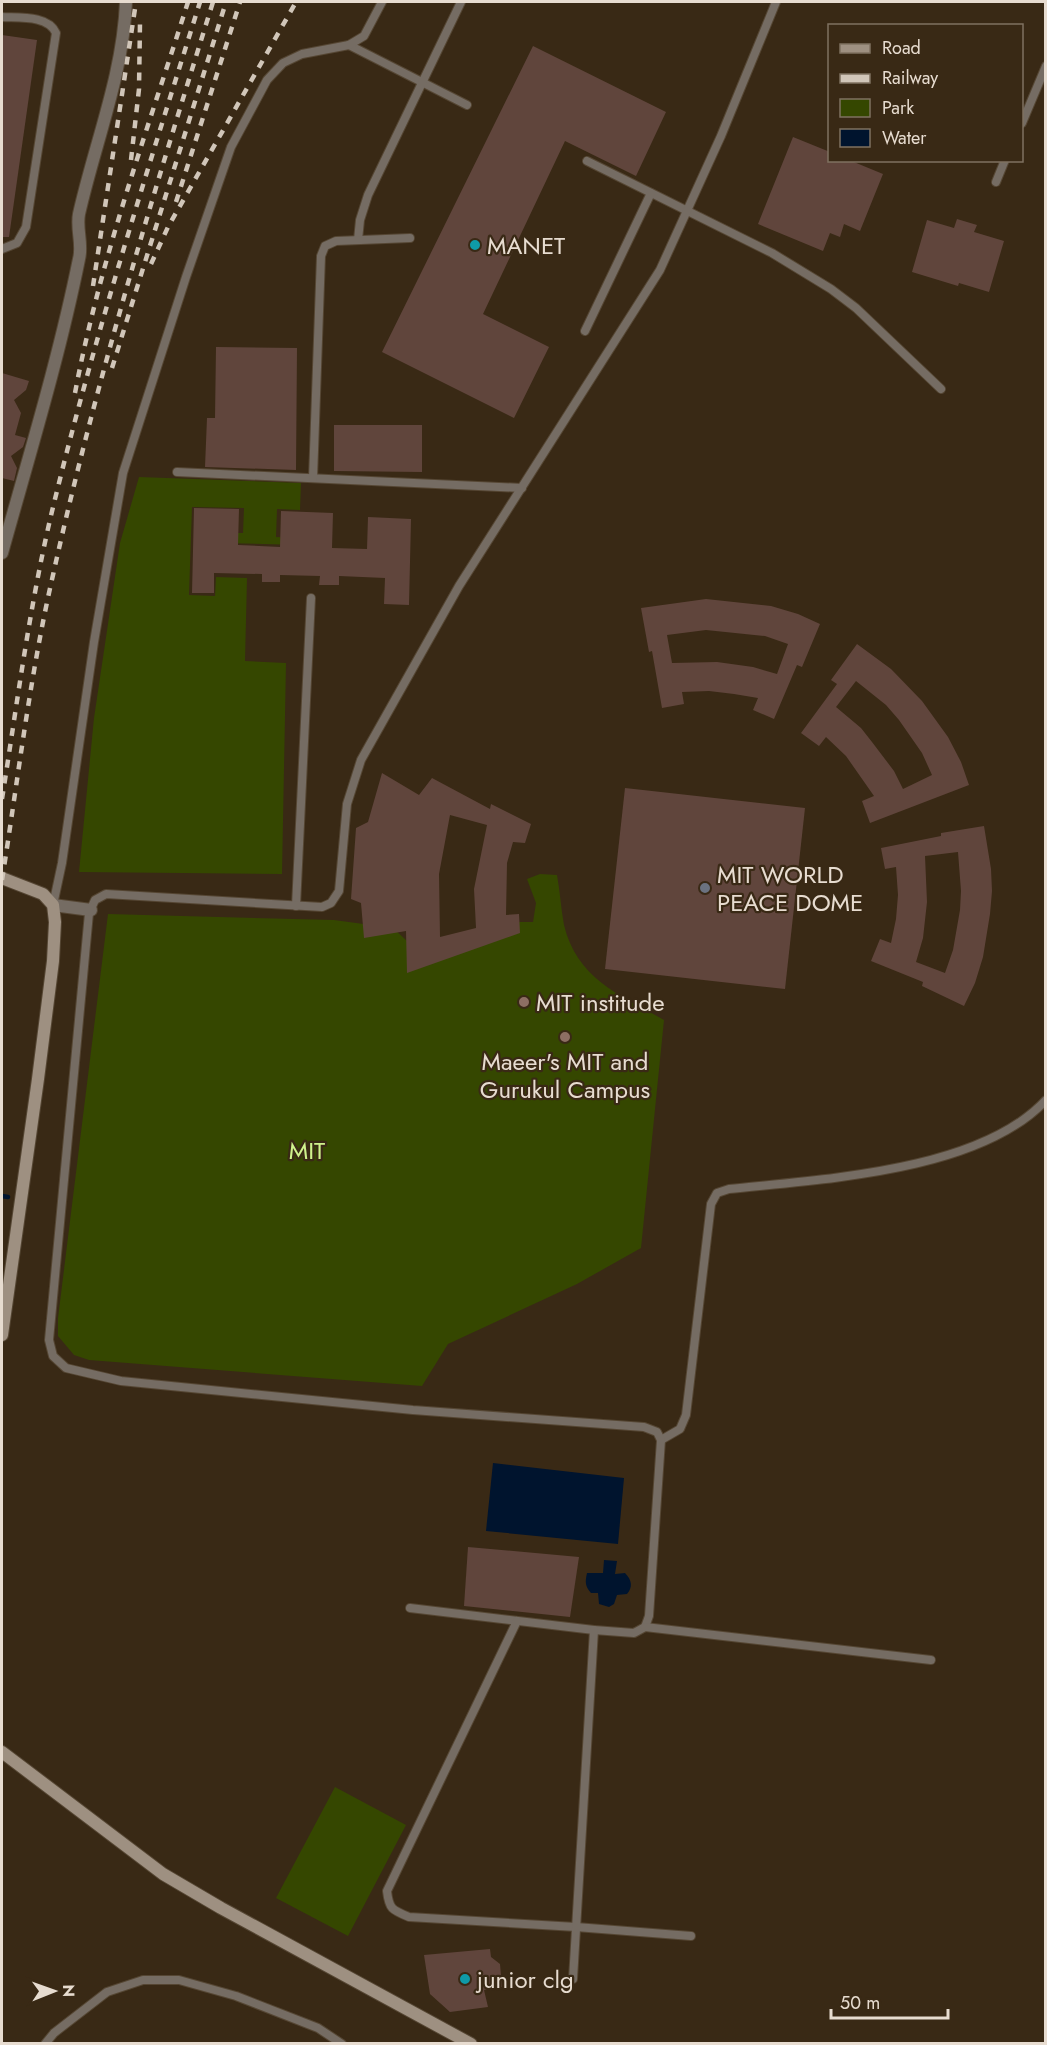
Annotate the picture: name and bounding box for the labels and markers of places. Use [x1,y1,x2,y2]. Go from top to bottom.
place label: MANET [487,228,565,263]
marker: MANET [468,238,482,252]
place label: MIT WORLD PEACE DOME [717,857,863,920]
marker: MIT WORLD PEACE DOME [698,881,712,895]
place label: MIT institude [536,985,665,1020]
marker: MIT institude [517,995,531,1009]
marker: Maeer's MIT and Gurukul Campus [558,1030,572,1044]
place label: Maeer's MIT and Gurukul Campus [480,1044,650,1107]
place label: junior clg [475,1962,574,1997]
marker: junior clg [458,1972,472,1986]

